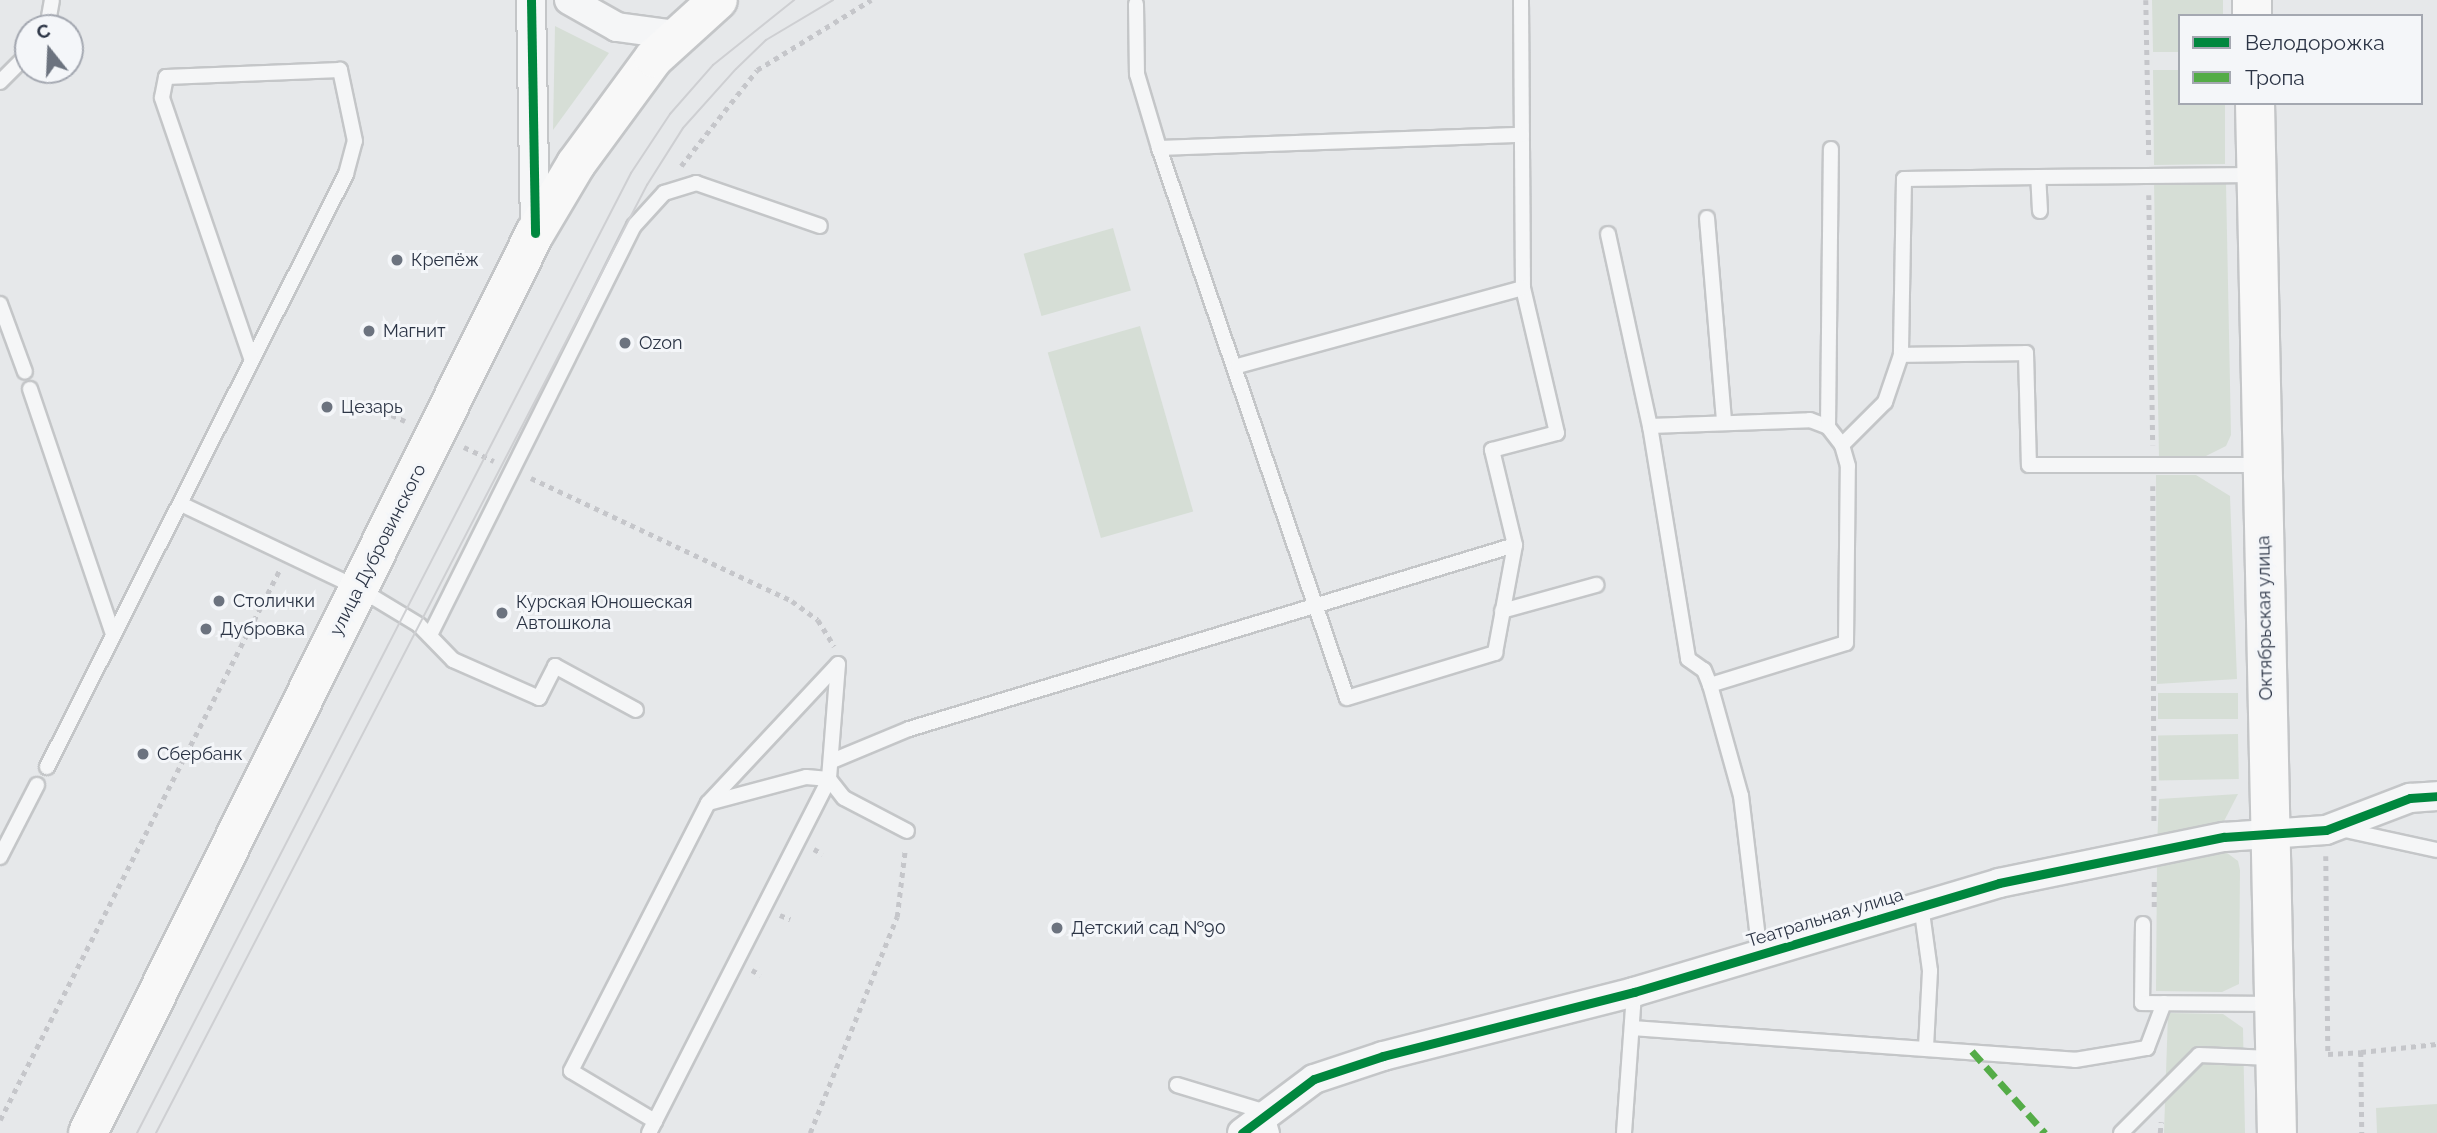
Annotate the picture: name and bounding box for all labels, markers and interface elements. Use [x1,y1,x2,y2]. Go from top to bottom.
north arrow [14,14,84,84]
legend [2178,14,2423,105]
text: С [34,18,53,43]
text: Велодорожка [2245,30,2385,55]
text: Тропа [2245,65,2305,90]
place label: Крепёж [411,249,479,271]
marker: Крепёж [389,252,405,268]
place label: Магнит [383,320,446,342]
marker: Магнит [361,323,377,339]
place label: Ozon [639,332,682,354]
marker: Ozon [617,335,633,351]
place label: Цезарь [341,396,403,418]
marker: Цезарь [319,399,335,415]
street label: улица Дубровинского [325,461,431,639]
street label: Октябрьская улица [2253,535,2277,701]
place label: Столички [233,590,315,612]
place label: Курская Юношеская Автошкола [516,592,693,634]
marker: Столички [211,593,227,609]
marker: Курская Юношеская Автошкола [494,605,510,621]
place label: Дубровка [220,618,305,640]
marker: Дубровка [198,621,214,637]
place label: Сбербанк [157,743,243,765]
marker: Сбербанк [135,746,151,762]
street label: Театральная улица [1744,884,1906,952]
place label: Детский сад №90 [1071,917,1226,939]
marker: Детский сад №90 [1049,920,1065,936]

